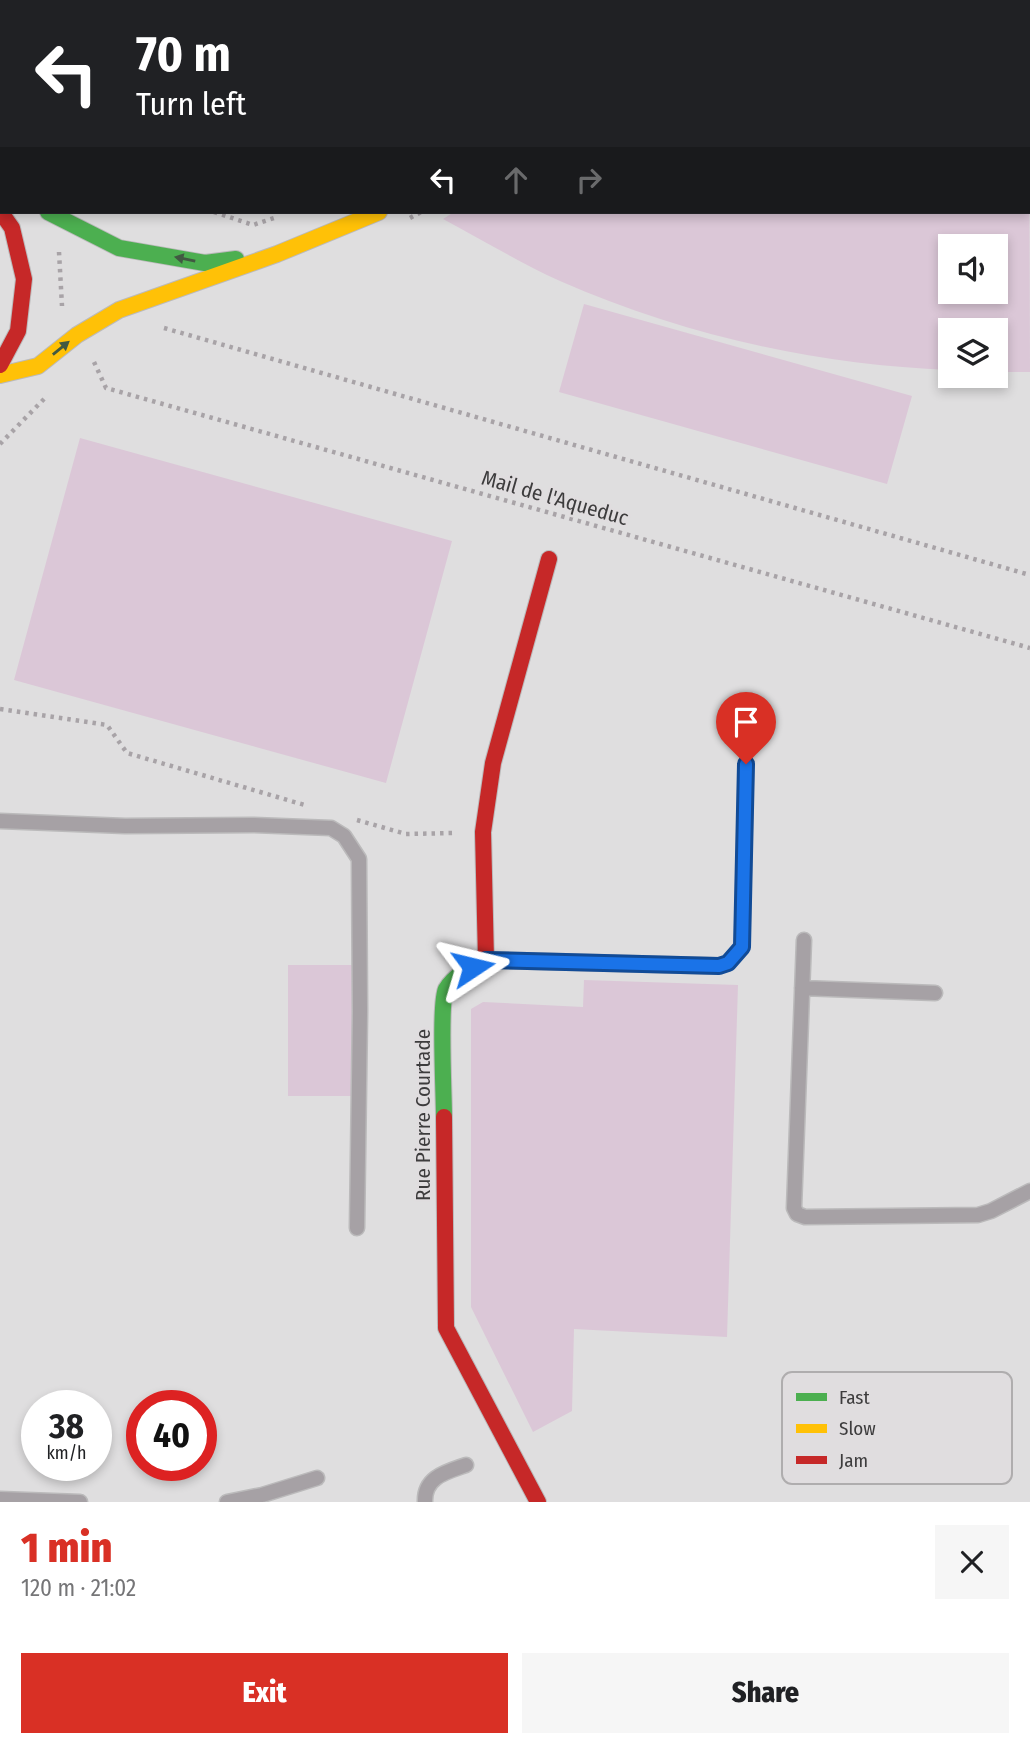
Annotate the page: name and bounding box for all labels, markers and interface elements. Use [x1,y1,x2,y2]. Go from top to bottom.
text: 70 m [136,25,231,84]
icon: left [21,28,112,119]
text: Turn left [136,85,246,123]
icon: left [424,161,462,199]
icon: ahead [497,161,535,199]
icon: right [570,161,608,199]
map controls [938,234,1008,388]
button: sound [938,234,1008,304]
one-way arrow [174,253,196,264]
button: layers [938,318,1008,388]
one-way arrow [51,340,69,355]
street label: Mail de l'Aqueduc [479,465,631,531]
pin [716,692,776,764]
icon: arrive [727,703,765,741]
position arrow [436,930,510,1004]
street label: Rue Pierre Courtade [410,1029,436,1201]
legend [782,1372,1012,1484]
text: Fast [839,1386,870,1409]
speed limit sign: 40 [126,1390,217,1481]
text: 38 [49,1405,84,1447]
text: Slow [839,1417,876,1440]
text: km/h [46,1442,87,1464]
text: Jam [839,1449,868,1472]
text: 1 min [21,1523,112,1573]
button: close [935,1525,1009,1599]
text: 120 m · 21:02 [21,1574,136,1602]
button: Exit [21,1653,508,1733]
button: Share [522,1653,1009,1733]

